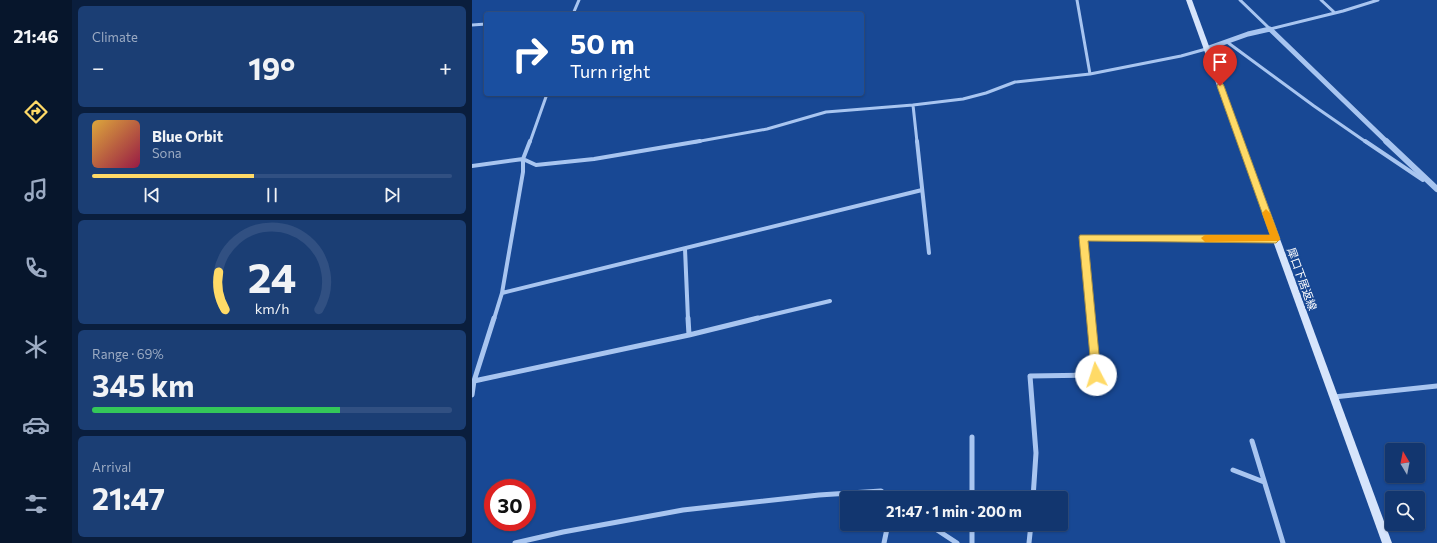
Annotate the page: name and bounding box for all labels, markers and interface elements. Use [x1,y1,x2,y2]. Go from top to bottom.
text: 21:46 [13,25,59,47]
text: 50 m [570,26,635,60]
icon: right [504,28,556,80]
text: Climate [92,29,138,45]
pin [1203,45,1237,86]
text: 19° [248,49,295,86]
icon: arrive [1209,51,1231,73]
text: − [92,54,105,81]
text: + [439,54,452,81]
text: Turn right [570,60,650,82]
icon: directions [22,98,50,126]
text: Blue Orbit [152,127,223,145]
text: Sona [152,145,182,161]
icon: music [22,176,50,204]
icon: previous [141,184,163,206]
icon: pause [261,184,283,206]
icon: next [381,184,403,206]
street label: 犀口下居返線 [1285,246,1320,312]
text: 24 [248,250,296,301]
icon: phone [22,254,50,282]
text: km/h [255,298,289,316]
icon: climate [22,333,50,361]
text: Range · 69% [92,346,164,362]
position arrow [1075,354,1117,396]
text: 345 km [92,366,195,403]
icon: car [22,411,50,439]
north arrow [1385,443,1425,483]
map controls [1385,443,1425,531]
text: Arrival [92,459,131,475]
text: 21:47 [92,479,165,516]
speed limit sign: 30 [484,479,536,531]
icon: filters [22,490,50,518]
button: search [1385,491,1425,531]
text: 21:47 · 1 min · 200 m [886,502,1022,520]

